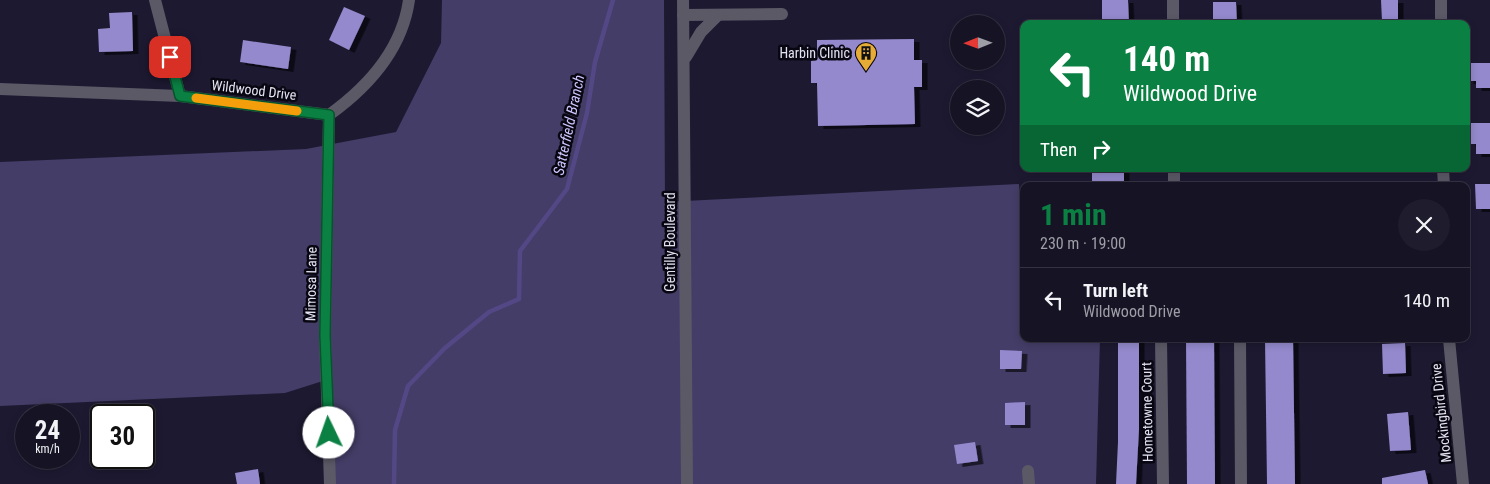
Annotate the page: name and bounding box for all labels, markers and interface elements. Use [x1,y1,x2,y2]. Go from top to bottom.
north arrow [950,15,1005,70]
map controls [950,15,1005,135]
pin [149,36,191,78]
text: 140 m [1123,39,1210,80]
icon: left [1040,40,1105,105]
building icon: Harbin Clinic [854,41,878,72]
icon: arrive [156,43,184,71]
place label: Harbin Clinic [779,45,850,61]
water label: Satterfield Branch [550,73,588,177]
street label: Wildwood Drive [211,77,298,103]
button: layers [950,80,1005,135]
text: Wildwood Drive [1123,81,1257,106]
icon: right [1087,135,1115,163]
text: Then [1040,138,1077,161]
street label: Gentilly Boulevard [662,192,678,292]
text: 1 min [1040,197,1107,232]
button: close [1398,199,1450,251]
text: 230 m · 19:00 [1040,234,1126,253]
street label: Mimosa Lane [302,246,320,321]
text: Turn left [1083,279,1148,302]
icon: left [1040,286,1068,314]
text: 140 m [1403,289,1450,312]
text: Wildwood Drive [1083,302,1180,321]
street label: Hometowne Court [1138,362,1156,462]
street label: Mockingbird Drive [1428,362,1454,463]
speed limit sign: 30 [90,404,155,469]
position arrow [302,406,354,458]
text: 24 [35,416,60,445]
text: km/h [35,442,60,456]

